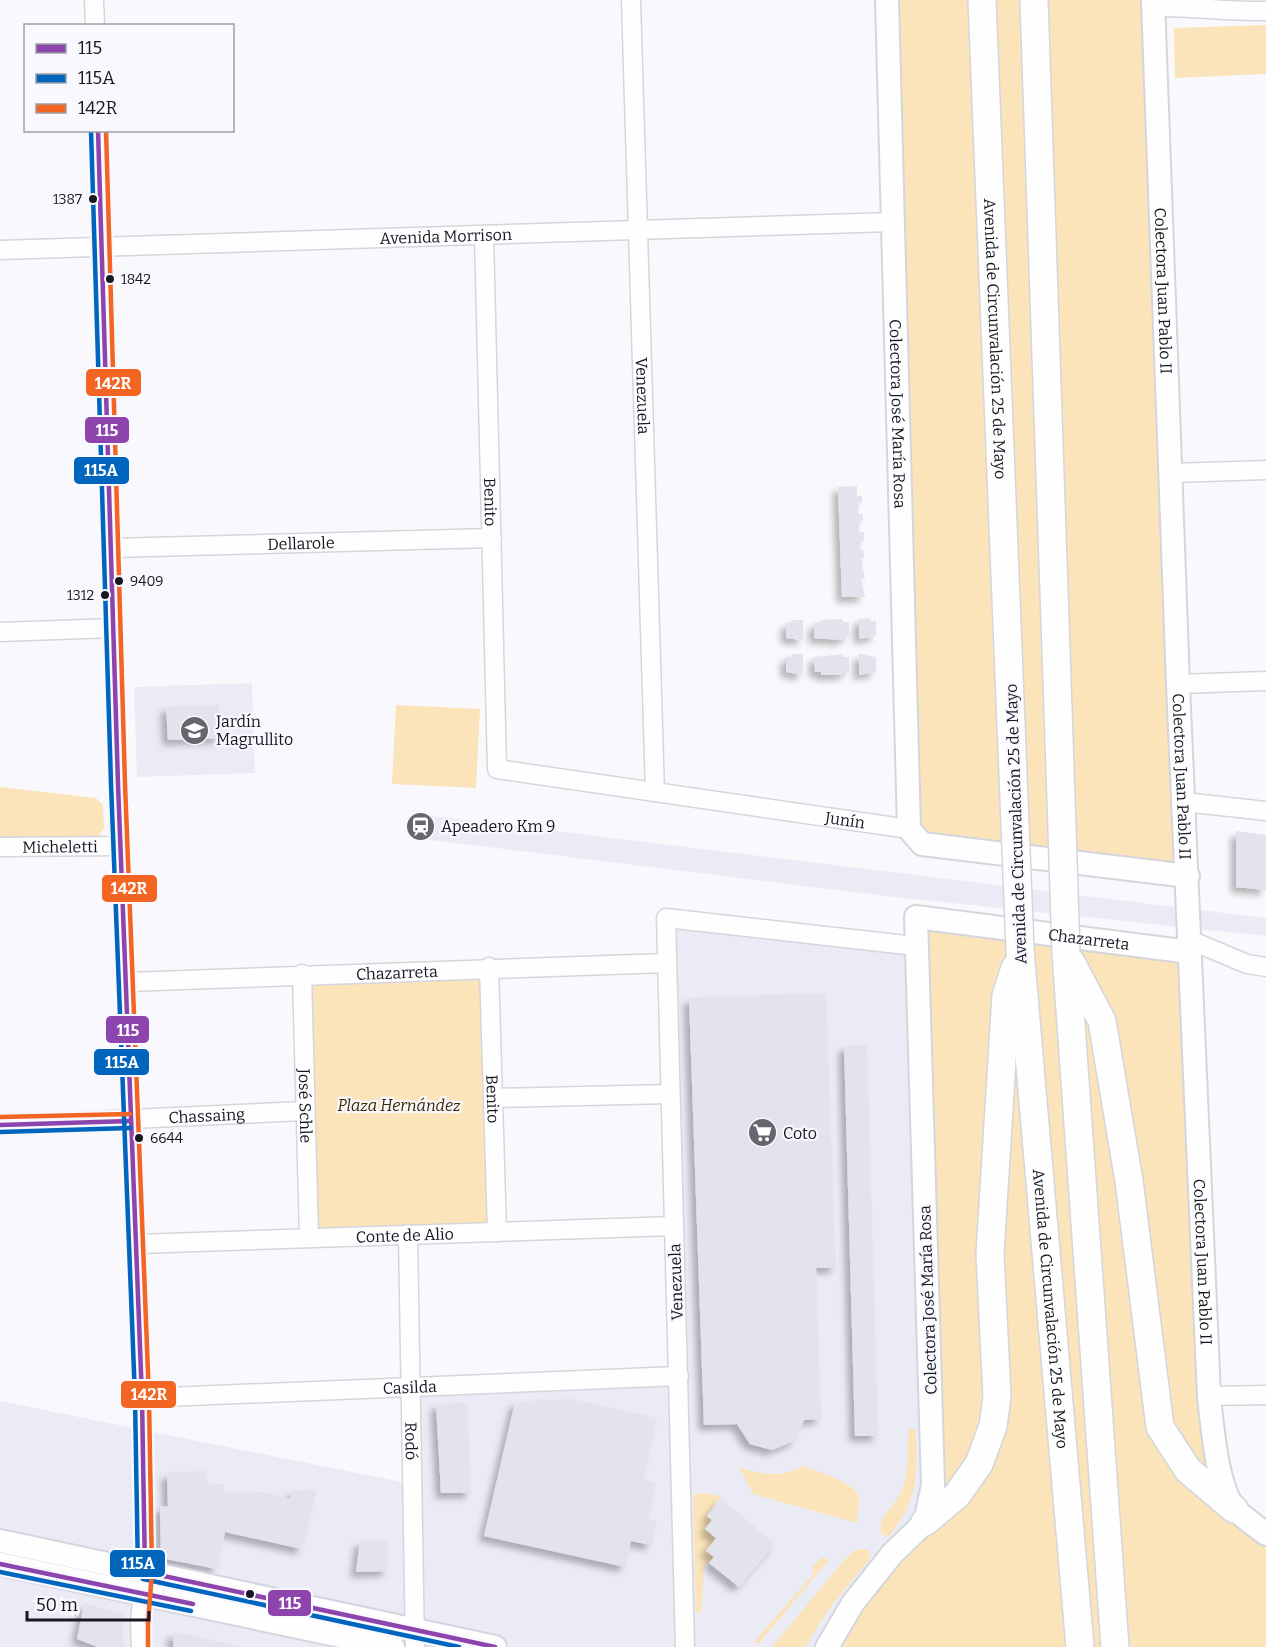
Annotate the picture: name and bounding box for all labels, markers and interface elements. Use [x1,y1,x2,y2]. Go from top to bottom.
legend [24,24,234,132]
text: 115 [78,37,102,59]
text: 115A [78,67,115,89]
text: 142R [78,97,118,119]
place label: 1387 [53,191,82,208]
marker: 1387 [87,193,99,205]
street label: Avenida de Circunvalación 25 de Mayo [980,198,1011,480]
street label: Colectora Juan Pablo II [1151,207,1176,374]
street label: Avenida Morrison [379,224,512,248]
place label: 1842 [121,271,151,288]
marker: 1842 [104,273,116,285]
street label: Colectora José María Rosa [886,319,910,509]
street label: Venezuela [632,357,654,435]
line badge: 142R [85,368,142,397]
text: 142R [95,374,131,393]
line badge: 115 [84,416,130,444]
text: 115 [96,421,119,440]
line badge: 115A [73,456,130,485]
text: 115A [84,461,119,480]
street label: Benito [480,477,501,526]
street label: Dellarole [267,533,335,553]
place label: 9409 [130,573,164,590]
marker: 9409 [113,575,125,587]
place label: 1312 [67,587,94,604]
marker: 1312 [99,589,111,601]
street label: Avenida de Circunvalación 25 de Mayo [1002,683,1030,965]
street label: Colectora Juan Pablo II [1169,693,1195,860]
place label: Jardín Magrullito [215,712,293,749]
school or university icon: Jardín Magrullito [179,714,211,746]
street label: Junín [823,807,866,832]
station icon: Apeadero Km 9 [404,810,436,842]
place label: Apeadero Km 9 [441,817,555,836]
street label: Micheletti [22,837,98,856]
line badge: 142R [101,874,158,903]
text: 142R [111,879,147,898]
street label: Chazarreta [1047,924,1131,954]
street label: Chazarreta [356,962,438,983]
line badge: 115 [105,1015,150,1044]
text: 115 [117,1021,140,1040]
line badge: 115A [93,1048,150,1076]
text: 115A [105,1053,140,1072]
street label: José Schle [295,1067,316,1143]
street label: Benito [483,1074,503,1124]
park label: Plaza Hernández [337,1096,461,1115]
street label: Chassaing [168,1104,245,1127]
supermarket icon: Coto [746,1117,778,1149]
place label: Coto [783,1124,817,1143]
place label: 6644 [150,1130,183,1147]
marker: 6644 [133,1132,145,1144]
street label: Avenida de Circunvalación 25 de Mayo [1029,1168,1072,1449]
street label: Colectora Juan Pablo II [1190,1178,1216,1346]
street label: Colectora José María Rosa [915,1205,941,1395]
street label: Conte de Alio [356,1224,454,1246]
street label: Venezuela [665,1243,687,1321]
street label: Casilda [382,1376,437,1398]
line badge: 142R [120,1380,177,1409]
text: 142R [131,1385,167,1404]
street label: Rodó [402,1422,421,1460]
line badge: 115A [109,1549,166,1578]
text: 115A [121,1554,156,1573]
scale bar [27,1584,148,1622]
unlabelled marker [244,1588,256,1600]
line badge: 115 [267,1589,312,1617]
text: 50 m [36,1594,78,1616]
text: 115 [279,1594,302,1613]

